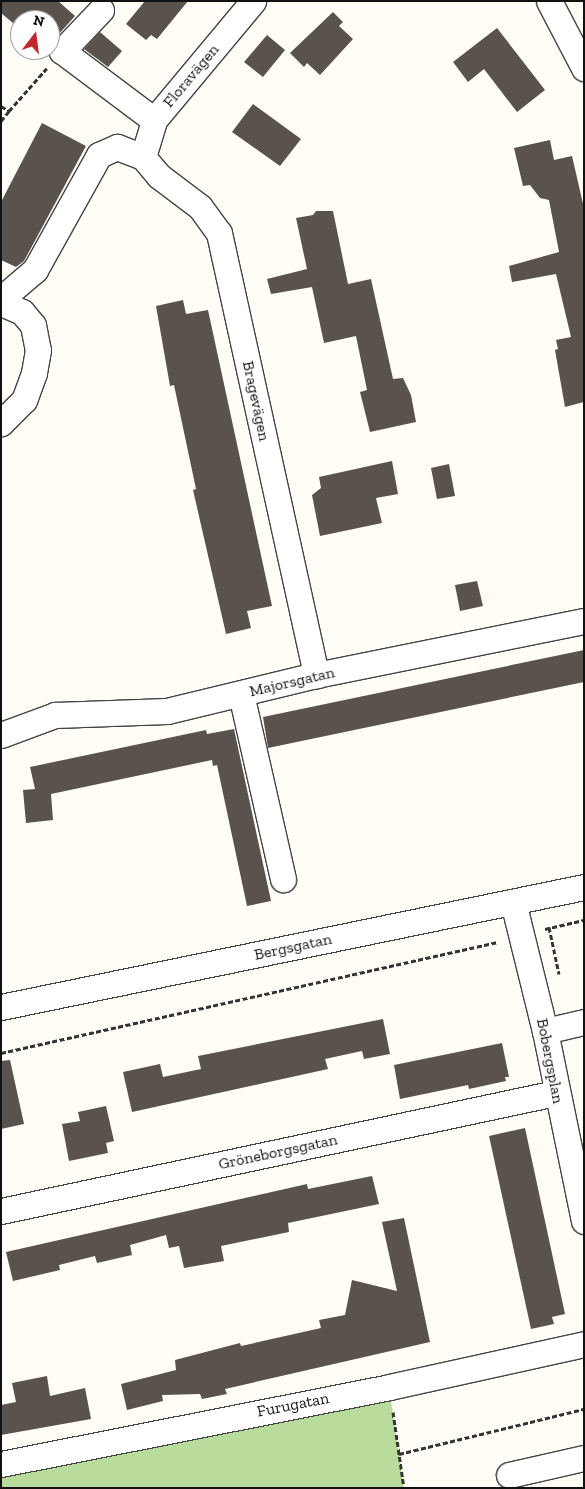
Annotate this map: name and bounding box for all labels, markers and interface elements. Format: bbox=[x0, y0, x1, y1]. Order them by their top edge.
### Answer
north arrow bbox=[10, 10, 60, 60]
text: N bbox=[31, 11, 46, 31]
street label: Floravägen bbox=[159, 40, 223, 112]
street label: Bragevägen bbox=[238, 359, 274, 443]
street label: Majorsgatan bbox=[247, 663, 337, 701]
street label: Bergsgatan bbox=[252, 929, 334, 965]
street label: Bobergsplan bbox=[532, 1017, 568, 1105]
street label: Gröneborgsgatan bbox=[217, 1130, 339, 1174]
street label: Furugatan bbox=[255, 1389, 331, 1421]

